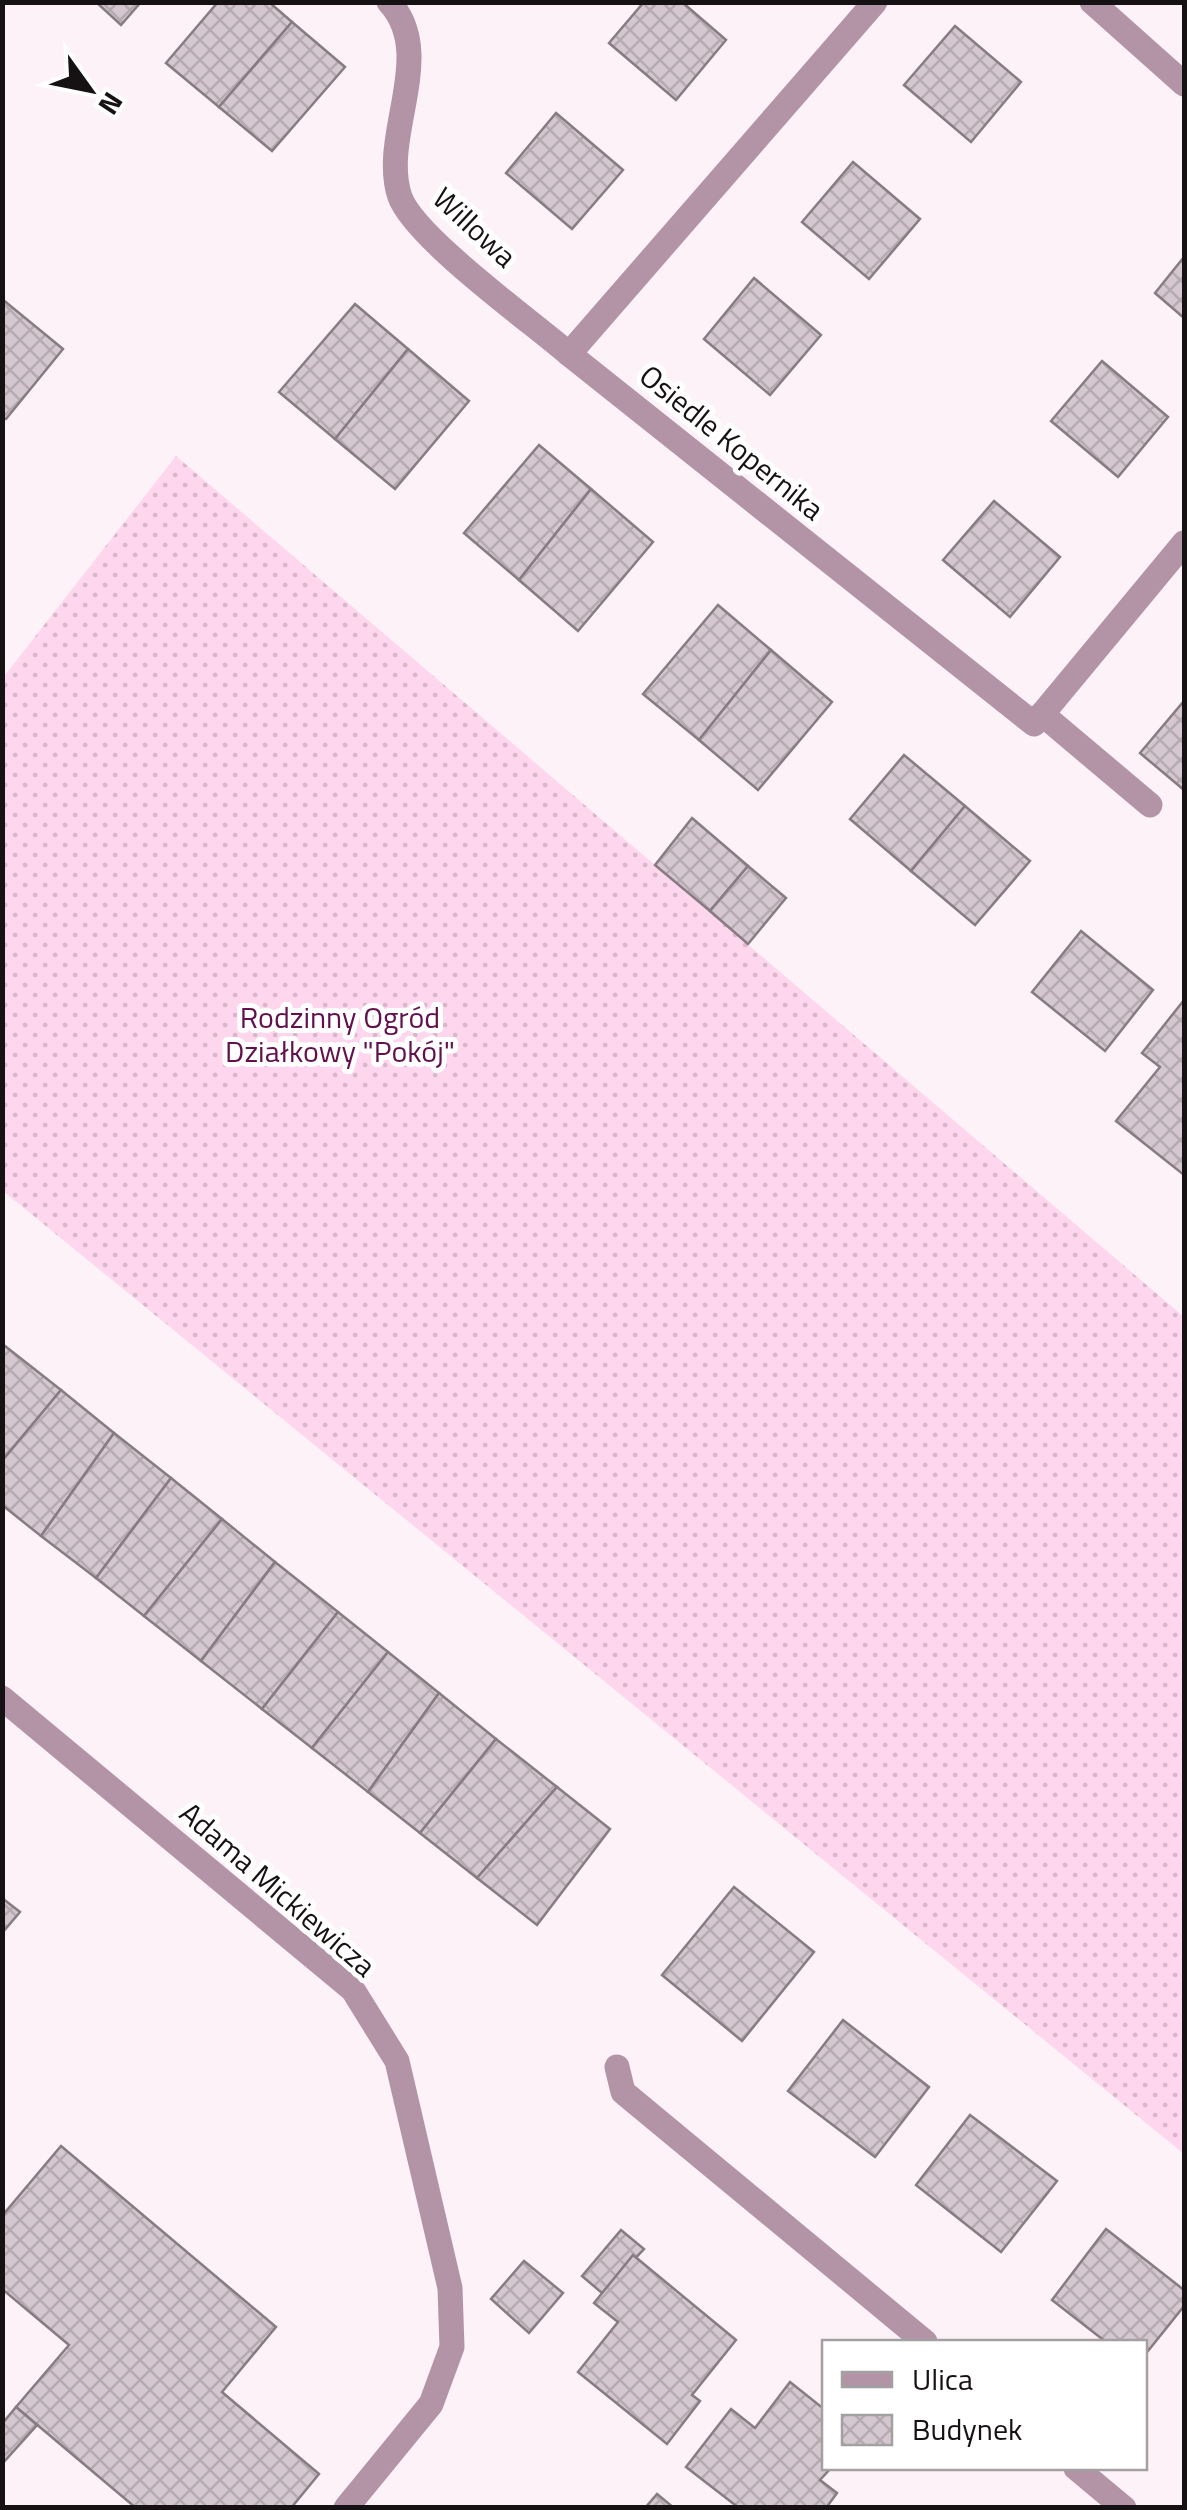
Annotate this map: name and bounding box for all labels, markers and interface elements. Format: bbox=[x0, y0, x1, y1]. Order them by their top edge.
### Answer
north arrow bbox=[40, 40, 140, 140]
text: N bbox=[88, 84, 135, 124]
street label: Willowa bbox=[423, 176, 527, 278]
street label: Osiedle Kopernika bbox=[630, 353, 834, 531]
park label: Rodzinny Ogród Działkowy "Pokój" bbox=[225, 994, 455, 1074]
street label: Adama Mickiewicza bbox=[170, 1791, 386, 1987]
legend bbox=[822, 2340, 1147, 2470]
text: Ulica bbox=[912, 2356, 973, 2402]
text: Budynek bbox=[912, 2406, 1022, 2452]

